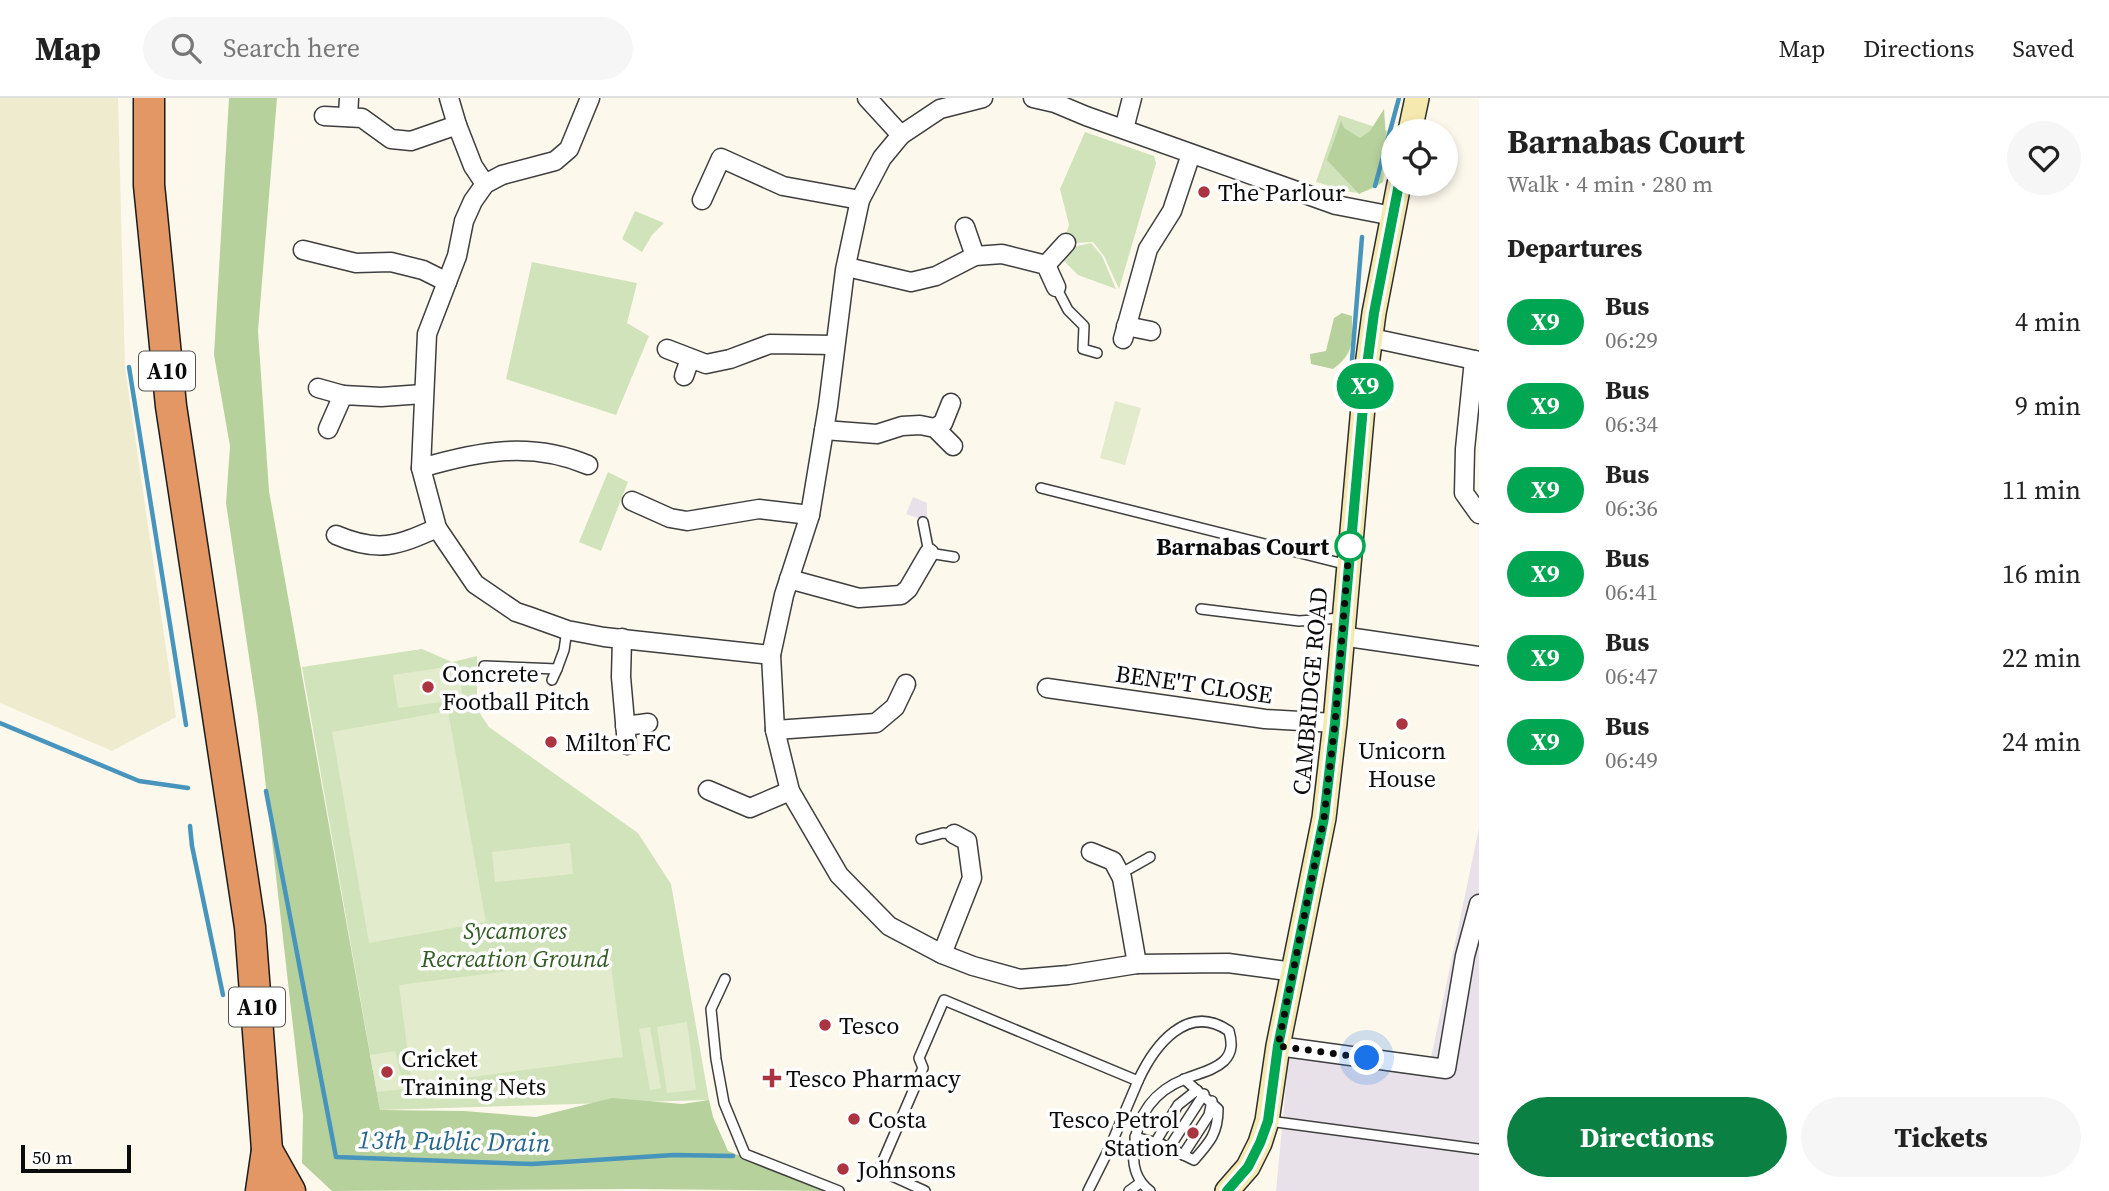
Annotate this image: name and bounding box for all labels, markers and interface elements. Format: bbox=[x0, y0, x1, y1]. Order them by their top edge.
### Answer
search box bbox=[143, 17, 633, 80]
text: Map bbox=[35, 26, 101, 71]
icon: search bbox=[167, 29, 205, 67]
text: Search here bbox=[223, 30, 360, 66]
text: Map bbox=[1778, 32, 1825, 65]
text: Directions bbox=[1863, 32, 1974, 65]
text: Saved bbox=[2012, 32, 2074, 65]
map controls bbox=[1381, 119, 1458, 196]
button: locate bbox=[1381, 119, 1458, 196]
text: Barnabas Court bbox=[1507, 119, 1745, 164]
button: heart bbox=[2007, 121, 2081, 195]
text: Walk · 4 min · 280 m bbox=[1507, 168, 1713, 200]
place label: The Parlour bbox=[1218, 176, 1345, 209]
marker: The Parlour bbox=[1196, 184, 1212, 200]
text: Departures bbox=[1507, 230, 1642, 266]
text: Bus bbox=[1605, 288, 1649, 324]
text: 4 min bbox=[2015, 304, 2081, 340]
text: X9 bbox=[1531, 305, 1560, 338]
text: 06:29 bbox=[1605, 324, 1658, 356]
road number: A10 bbox=[139, 352, 195, 390]
line badge: X9 bbox=[1334, 363, 1396, 409]
text: X9 bbox=[1351, 369, 1379, 402]
text: Bus bbox=[1605, 372, 1649, 408]
text: 9 min bbox=[2015, 388, 2081, 424]
text: X9 bbox=[1531, 389, 1560, 422]
text: 06:34 bbox=[1605, 408, 1658, 440]
text: Bus bbox=[1605, 456, 1649, 492]
text: 11 min bbox=[2002, 472, 2081, 508]
text: X9 bbox=[1531, 473, 1560, 506]
text: 06:36 bbox=[1605, 492, 1658, 524]
place label: Barnabas Court bbox=[1156, 530, 1329, 563]
marker: Barnabas Court bbox=[1335, 531, 1365, 561]
text: Bus bbox=[1605, 540, 1649, 576]
text: 16 min bbox=[2002, 556, 2081, 592]
text: X9 bbox=[1531, 557, 1560, 590]
text: 06:41 bbox=[1605, 576, 1658, 608]
street label: CAMBRIDGE ROAD bbox=[1284, 586, 1336, 796]
text: Bus bbox=[1605, 624, 1649, 660]
text: 22 min bbox=[2002, 640, 2081, 676]
text: X9 bbox=[1531, 641, 1560, 674]
place label: Concrete Football Pitch bbox=[442, 657, 590, 718]
street label: BENE'T CLOSE bbox=[1113, 657, 1275, 711]
text: 06:47 bbox=[1605, 660, 1658, 692]
marker: Concrete Football Pitch bbox=[420, 679, 436, 695]
text: Bus bbox=[1605, 708, 1649, 744]
marker: Unicorn House bbox=[1394, 716, 1410, 732]
text: 24 min bbox=[2002, 724, 2081, 760]
text: X9 bbox=[1531, 725, 1560, 758]
place label: Milton FC bbox=[565, 726, 671, 759]
marker: Milton FC bbox=[543, 734, 559, 750]
place label: Unicorn House bbox=[1358, 734, 1446, 795]
text: 06:49 bbox=[1605, 744, 1658, 776]
park label: Sycamores Recreation Ground bbox=[420, 914, 609, 975]
road number: A10 bbox=[229, 988, 285, 1026]
place label: Tesco bbox=[839, 1009, 899, 1042]
marker: Tesco bbox=[817, 1017, 833, 1033]
your location bbox=[1349, 1040, 1384, 1075]
place label: Cricket Training Nets bbox=[401, 1042, 546, 1103]
place label: Tesco Pharmacy bbox=[786, 1062, 961, 1095]
marker: Cricket Training Nets bbox=[379, 1064, 395, 1080]
marker: Tesco Pharmacy bbox=[764, 1070, 780, 1086]
button: Directions bbox=[1507, 1097, 1787, 1177]
button: Tickets bbox=[1801, 1097, 2081, 1177]
place label: Costa bbox=[868, 1103, 928, 1136]
place label: Tesco Petrol Station bbox=[1049, 1103, 1179, 1164]
marker: Costa bbox=[846, 1111, 862, 1127]
water label: 13th Public Drain bbox=[357, 1121, 551, 1161]
marker: Tesco Petrol Station bbox=[1185, 1125, 1201, 1141]
scale bar bbox=[21, 1142, 131, 1174]
text: 50 m bbox=[32, 1144, 73, 1170]
place label: Johnsons bbox=[856, 1153, 956, 1186]
marker: Johnsons bbox=[835, 1161, 851, 1177]

